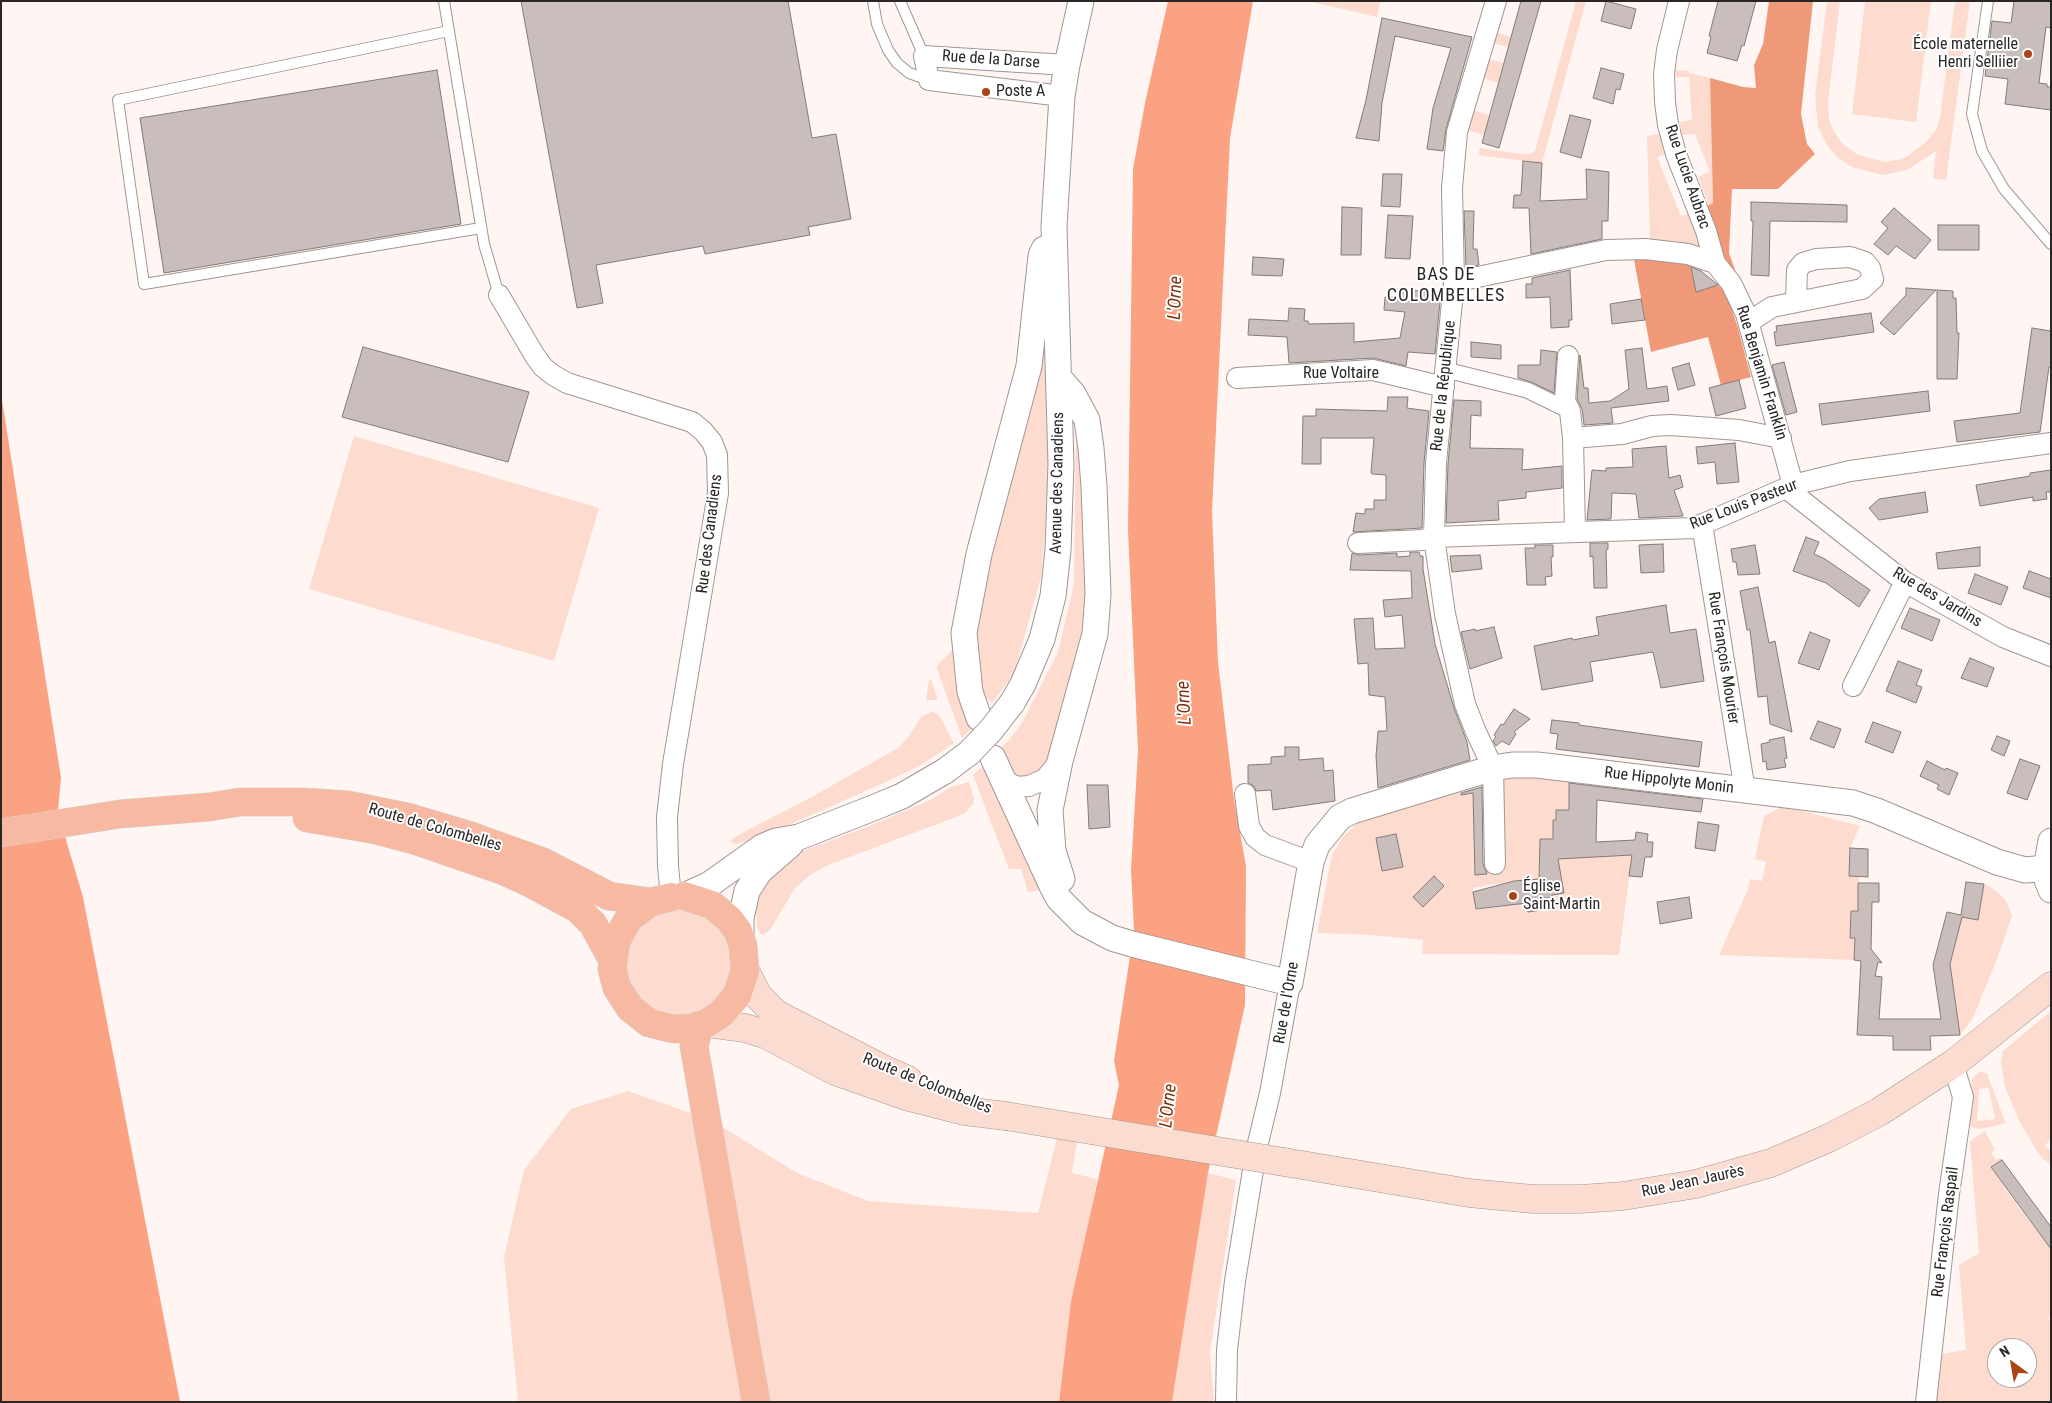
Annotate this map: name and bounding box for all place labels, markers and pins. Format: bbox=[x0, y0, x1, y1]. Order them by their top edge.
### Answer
place label: École maternelle Henri Selliier bbox=[1913, 35, 2018, 73]
marker: École maternelle Henri Selliier bbox=[2022, 48, 2034, 60]
place label: Poste A bbox=[996, 82, 1045, 102]
marker: Poste A bbox=[980, 86, 992, 98]
place label: Église Saint-Martin bbox=[1523, 877, 1600, 915]
marker: Église Saint-Martin bbox=[1507, 890, 1519, 902]

